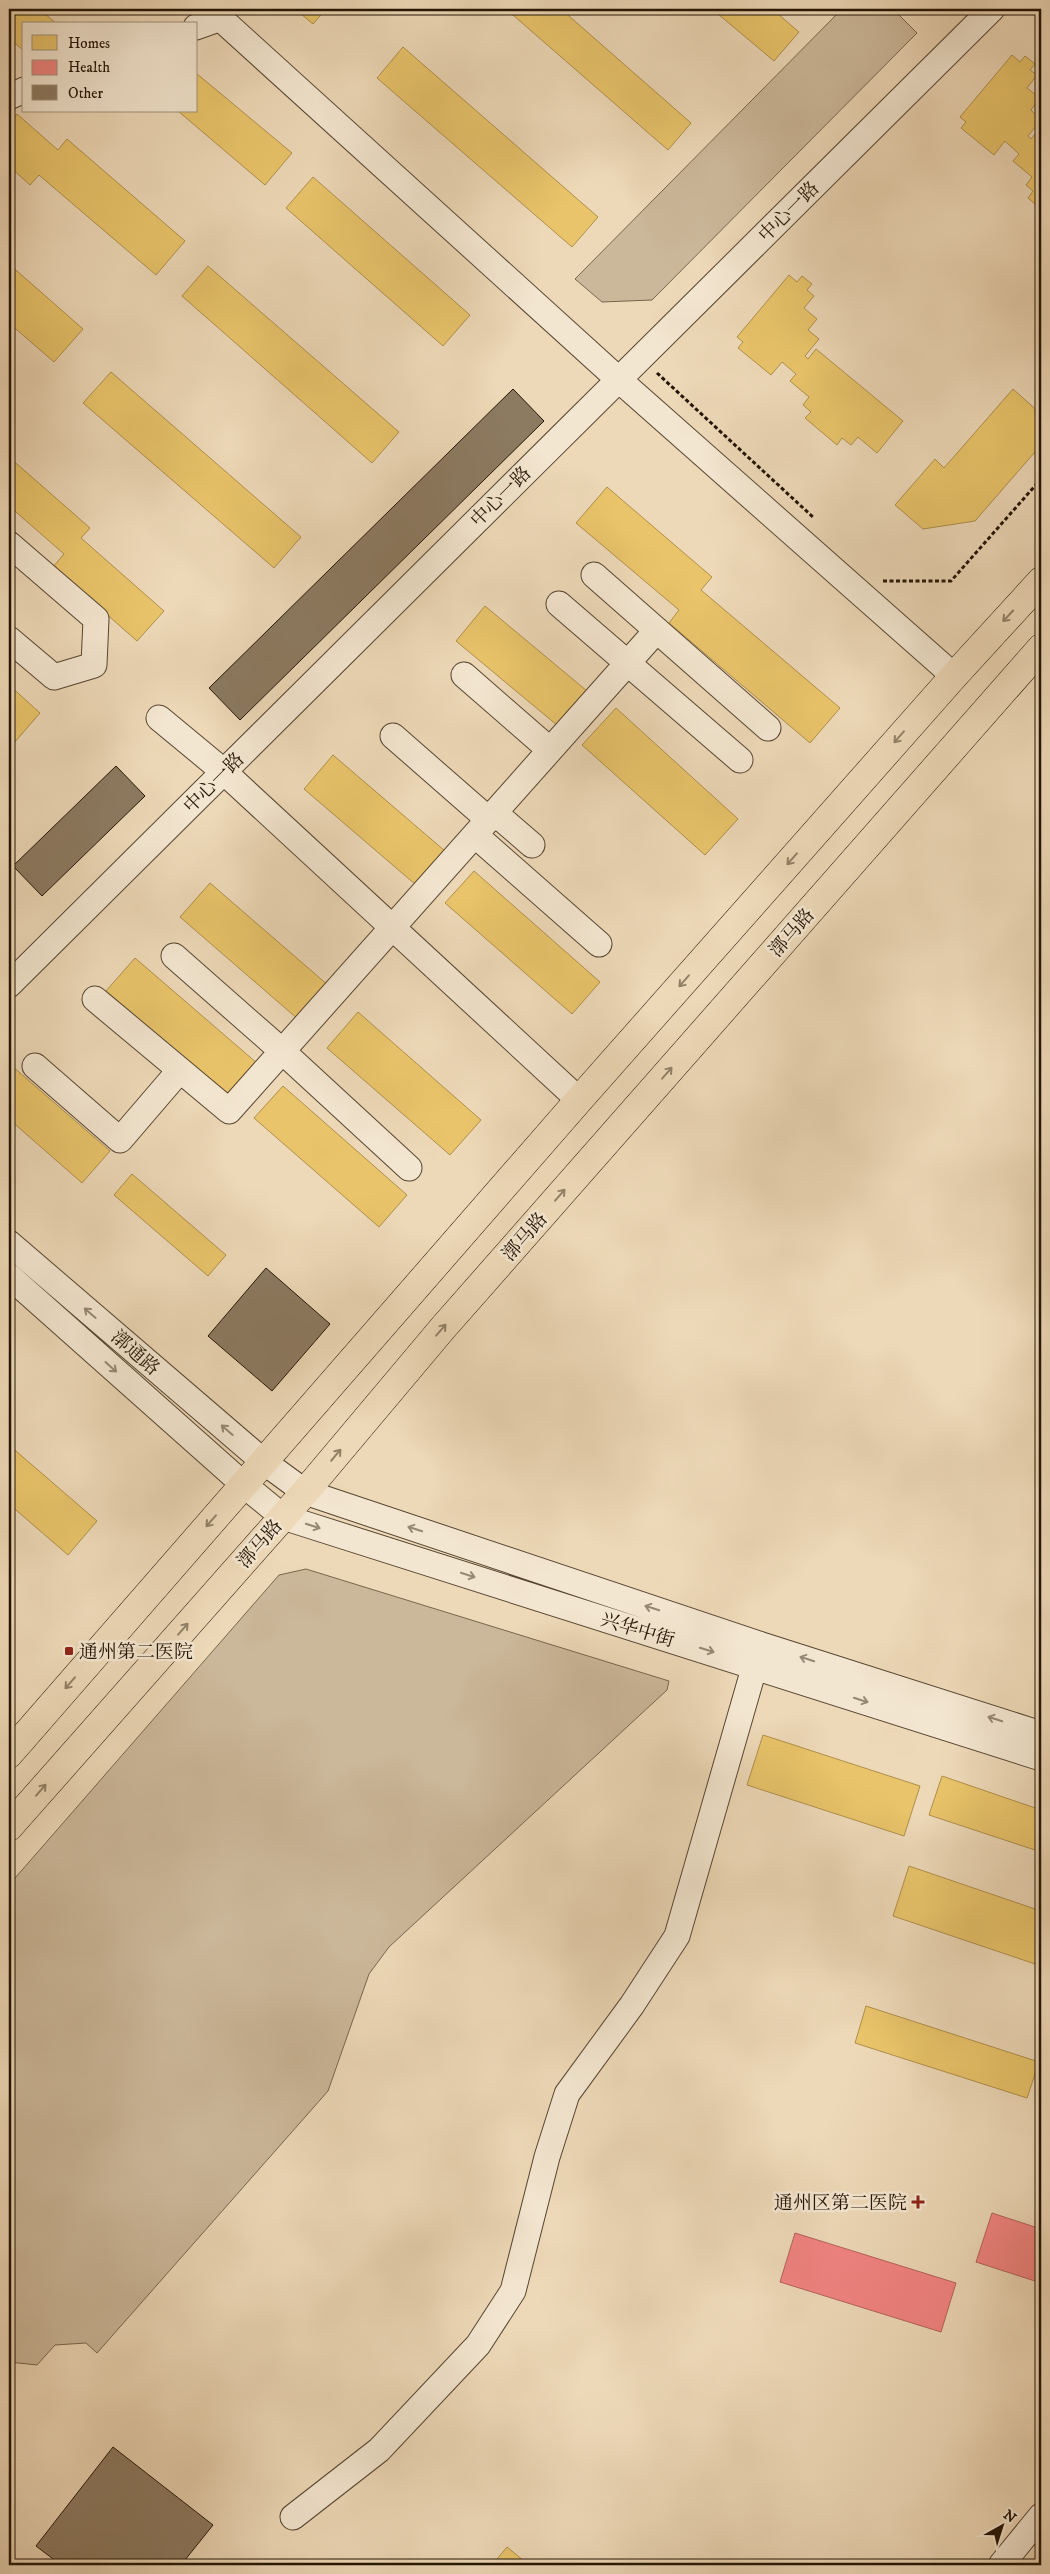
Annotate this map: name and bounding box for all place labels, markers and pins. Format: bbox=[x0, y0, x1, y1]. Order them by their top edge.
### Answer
place label: 通州第二医院 bbox=[79, 1641, 193, 1664]
marker: 通州第二医院 bbox=[63, 1645, 75, 1657]
place label: 通州区第二医院 bbox=[774, 2192, 907, 2215]
marker: 通州区第二医院 bbox=[911, 2195, 925, 2209]

